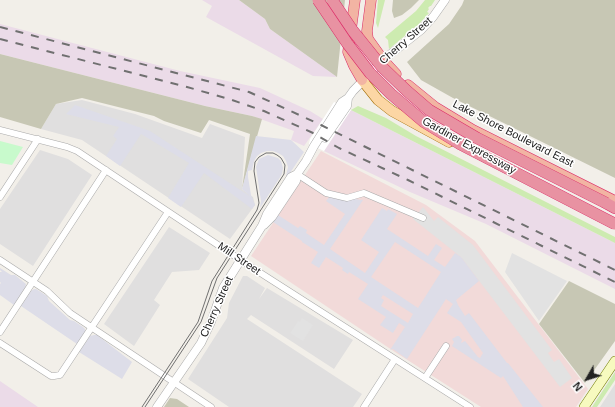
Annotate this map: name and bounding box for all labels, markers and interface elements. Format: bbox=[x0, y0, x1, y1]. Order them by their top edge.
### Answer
street label: Cherry Street bbox=[377, 15, 435, 67]
street label: Lake Shore Boulevard East bbox=[450, 98, 576, 170]
street label: Gardiner Expressway bbox=[420, 115, 518, 177]
street label: Mill Street bbox=[215, 240, 263, 278]
street label: Cherry Street bbox=[198, 274, 236, 340]
north arrow bbox=[567, 359, 607, 399]
text: N bbox=[571, 380, 585, 393]

